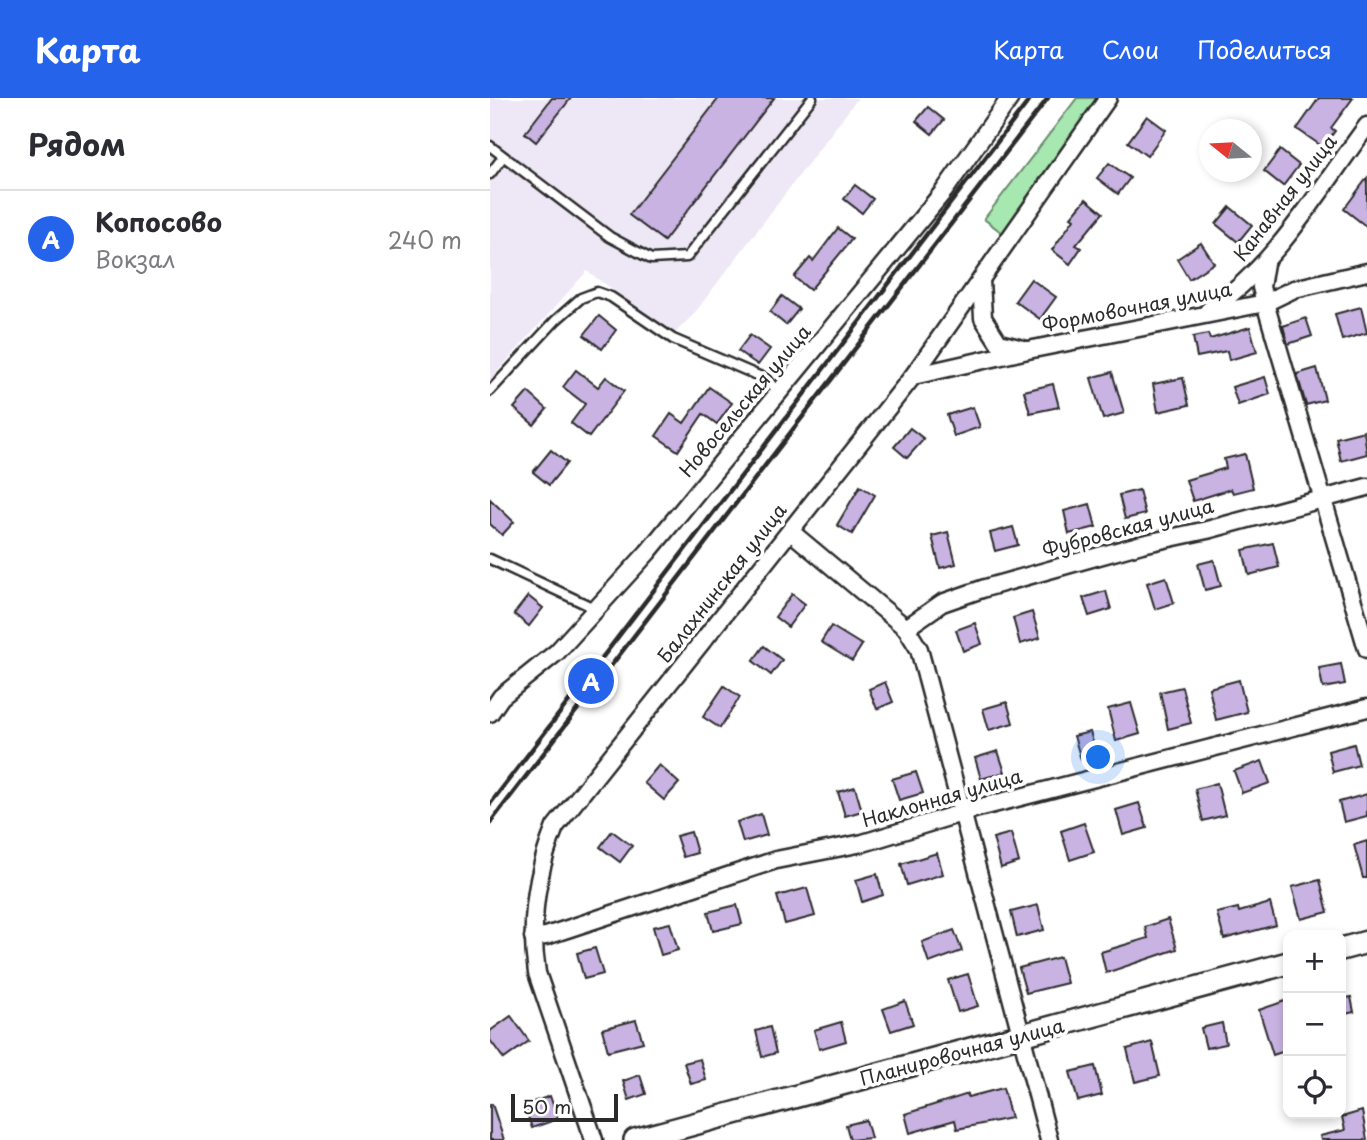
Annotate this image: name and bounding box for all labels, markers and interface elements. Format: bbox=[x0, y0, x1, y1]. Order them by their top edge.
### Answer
text: Карта bbox=[35, 24, 141, 74]
text: Карта bbox=[993, 31, 1064, 67]
text: Слои bbox=[1102, 31, 1159, 67]
text: Поделиться bbox=[1197, 31, 1332, 67]
north arrow bbox=[1199, 119, 1262, 182]
text: Рядом bbox=[28, 121, 126, 166]
street label: Канавная улица bbox=[1226, 128, 1343, 267]
text: Копосово bbox=[95, 202, 222, 241]
text: A bbox=[42, 222, 60, 257]
text: 240 m bbox=[388, 222, 462, 257]
text: Вокзал bbox=[95, 241, 175, 276]
street label: Формовочная улица bbox=[1040, 274, 1234, 338]
street label: Новосельская улица bbox=[672, 318, 817, 483]
street label: Фубровская улица bbox=[1039, 491, 1216, 563]
street label: Балахнинская улица bbox=[650, 497, 792, 668]
pin: A bbox=[568, 655, 614, 707]
your location bbox=[1081, 740, 1115, 774]
street label: Наклонная улица bbox=[859, 761, 1025, 833]
map controls bbox=[1283, 930, 1346, 1119]
button: + bbox=[1283, 930, 1346, 993]
button: − bbox=[1283, 993, 1346, 1056]
street label: Планировочная улица bbox=[857, 1010, 1067, 1092]
button: locate bbox=[1283, 1056, 1346, 1119]
scale bar bbox=[511, 1091, 618, 1123]
text: 50 m bbox=[522, 1092, 571, 1120]

